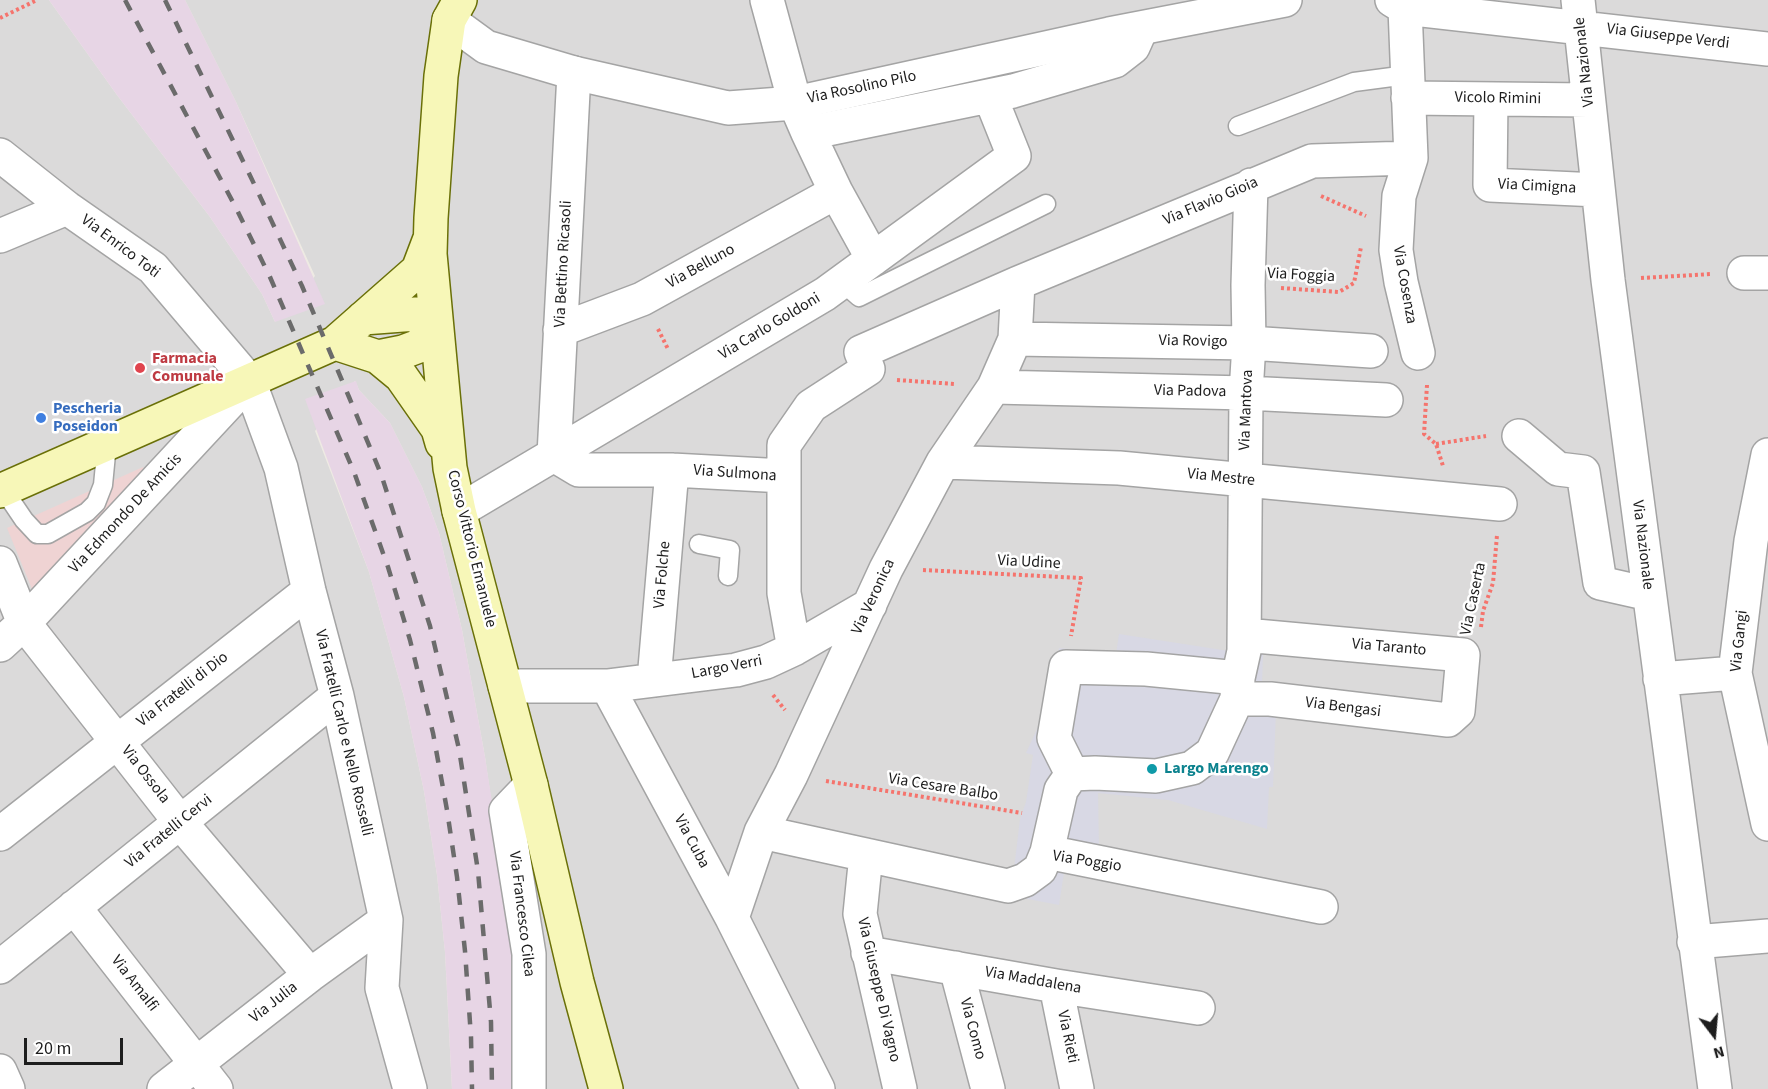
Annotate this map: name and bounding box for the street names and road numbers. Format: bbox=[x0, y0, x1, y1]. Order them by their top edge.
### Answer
street label: Via Nazionale bbox=[1571, 16, 1599, 108]
street label: Via Giuseppe Verdi bbox=[1605, 20, 1731, 54]
street label: Via Rosolino Pilo bbox=[806, 67, 918, 109]
street label: Vicolo Rimini bbox=[1454, 89, 1542, 109]
street label: Via Flavio Gioia bbox=[1161, 173, 1261, 231]
street label: Via Cimigna bbox=[1497, 175, 1577, 199]
street label: Via Bettino Ricasoli bbox=[551, 200, 577, 328]
street label: Via Enrico Toti bbox=[77, 211, 163, 283]
street label: Via Belluno bbox=[664, 240, 738, 294]
street label: Via Cosenza bbox=[1388, 244, 1420, 326]
street label: Via Foggia bbox=[1267, 265, 1335, 287]
street label: Via Carlo Goldoni bbox=[716, 289, 824, 365]
street label: Via Rovigo bbox=[1158, 332, 1228, 352]
street label: Via Mantova bbox=[1236, 369, 1258, 451]
street label: Via Padova bbox=[1154, 382, 1226, 402]
street label: Via Edmondo De Amicis bbox=[65, 450, 187, 578]
street label: Via Sulmona bbox=[693, 462, 777, 486]
street label: Via Mestre bbox=[1186, 465, 1256, 491]
street label: Corso Vittorio Emanuele bbox=[442, 468, 500, 630]
street label: Via Nazionale bbox=[1627, 499, 1657, 591]
street label: Via Folche bbox=[650, 540, 676, 610]
street label: Via Udine bbox=[997, 552, 1061, 574]
street label: Via Veronica bbox=[848, 556, 900, 638]
street label: Via Caserta bbox=[1457, 561, 1491, 637]
street label: Via Gangi bbox=[1727, 609, 1753, 673]
street label: Via Fratelli Carlo e Nello Rosselli bbox=[310, 628, 376, 838]
street label: Via Taranto bbox=[1351, 635, 1427, 661]
street label: Via Fratelli di Dio bbox=[133, 648, 233, 732]
street label: Largo Verri bbox=[690, 652, 764, 684]
street label: Via Bengasi bbox=[1304, 694, 1382, 722]
street label: Via Ossola bbox=[116, 742, 174, 808]
street label: Via Cesare Balbo bbox=[887, 770, 999, 806]
street label: Via Fratelli Cervi bbox=[121, 791, 217, 873]
street label: Via Cuba bbox=[669, 812, 713, 872]
street label: Via Poggio bbox=[1051, 847, 1123, 877]
street label: Via Francesco Cilea bbox=[504, 850, 538, 978]
street label: Via Giuseppe Di Vagno bbox=[852, 916, 904, 1064]
street label: Via Amalfi bbox=[106, 952, 162, 1016]
street label: Via Maddalena bbox=[983, 963, 1083, 999]
street label: Via Julia bbox=[246, 978, 302, 1028]
street label: Via Como bbox=[955, 996, 989, 1062]
street label: Via Rieti bbox=[1052, 1009, 1082, 1065]

